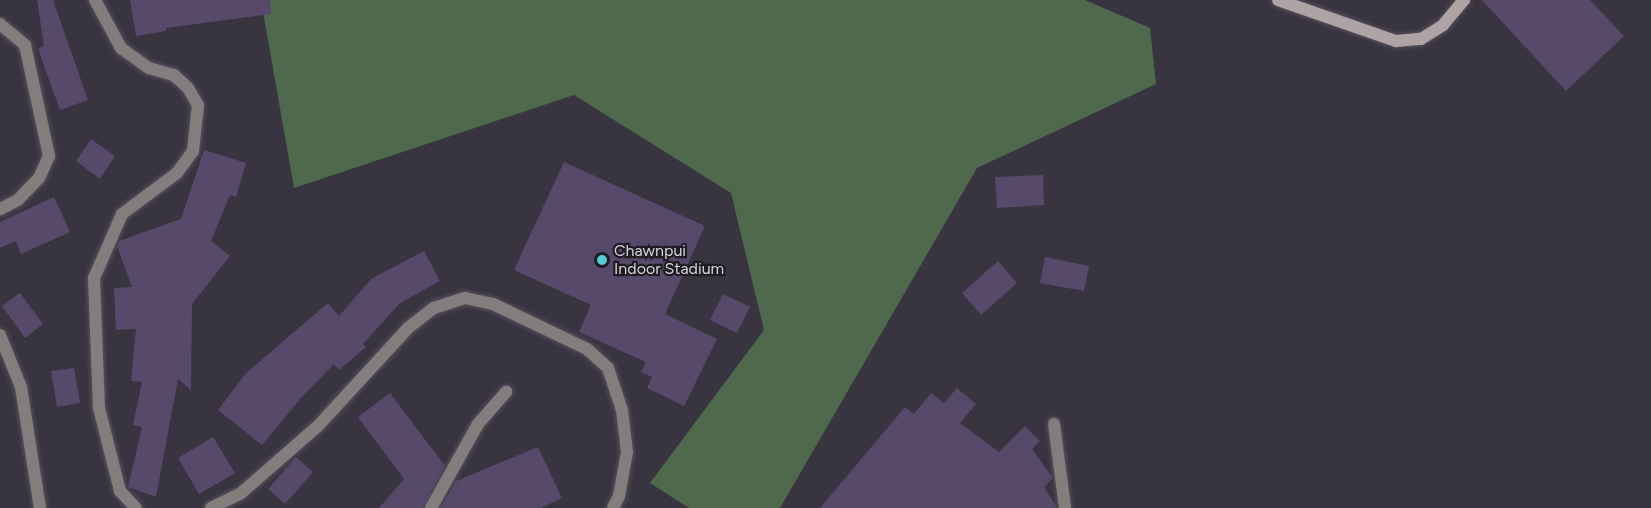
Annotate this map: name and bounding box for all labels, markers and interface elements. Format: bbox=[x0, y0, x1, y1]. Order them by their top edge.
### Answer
place label: Chawnpui Indoor Stadium bbox=[614, 241, 724, 279]
marker: Chawnpui Indoor Stadium bbox=[595, 253, 609, 267]

